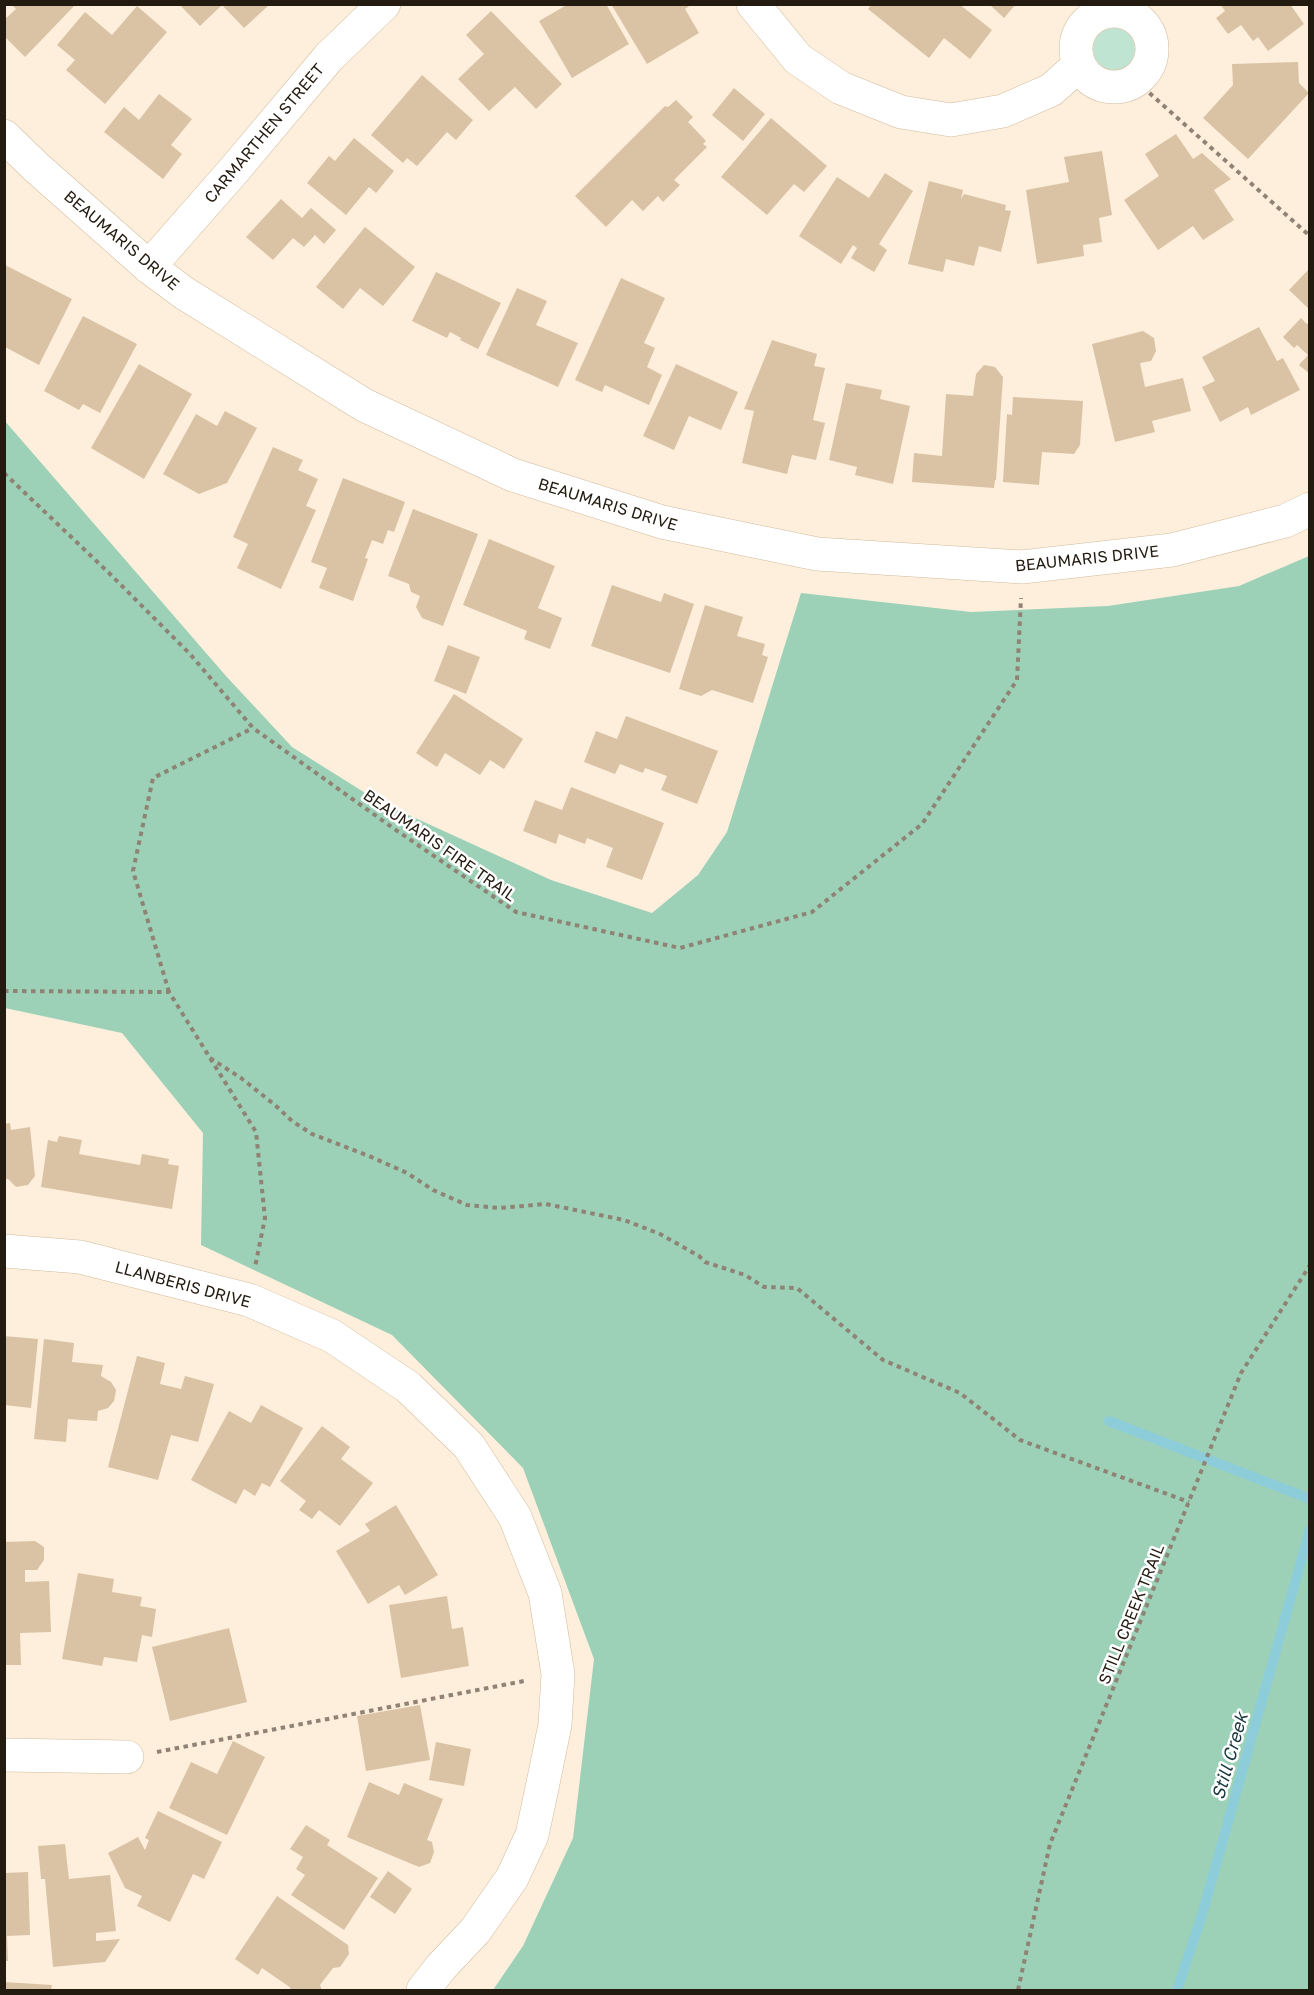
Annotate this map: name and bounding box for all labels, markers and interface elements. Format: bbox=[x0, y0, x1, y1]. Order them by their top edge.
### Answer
street label: CARMARTHEN STREET bbox=[200, 59, 328, 207]
street label: BEAUMARIS DRIVE bbox=[60, 186, 184, 294]
street label: BEAUMARIS DRIVE bbox=[536, 473, 680, 535]
street label: BEAUMARIS DRIVE bbox=[1014, 540, 1160, 576]
street label: BEAUMARIS FIRE TRAIL bbox=[360, 785, 520, 905]
street label: LLANBERIS DRIVE bbox=[113, 1256, 253, 1312]
street label: STILL CREEK TRAIL bbox=[1094, 1541, 1168, 1687]
water label: Still Creek bbox=[1206, 1708, 1252, 1802]

